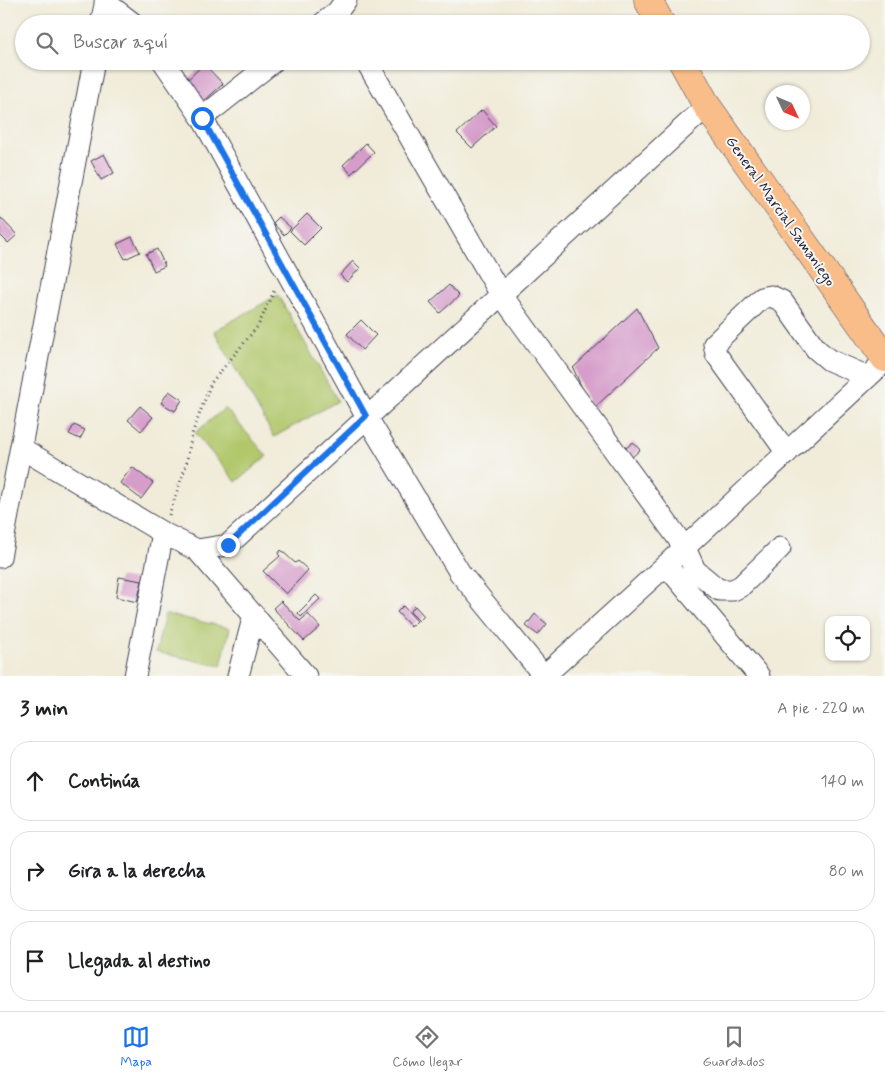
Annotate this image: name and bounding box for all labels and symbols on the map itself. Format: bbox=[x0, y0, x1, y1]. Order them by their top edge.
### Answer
north arrow bbox=[765, 85, 810, 130]
route start bbox=[191, 107, 214, 130]
street label: General Marcial Samaniego bbox=[720, 133, 840, 291]
route end bbox=[217, 534, 240, 557]

